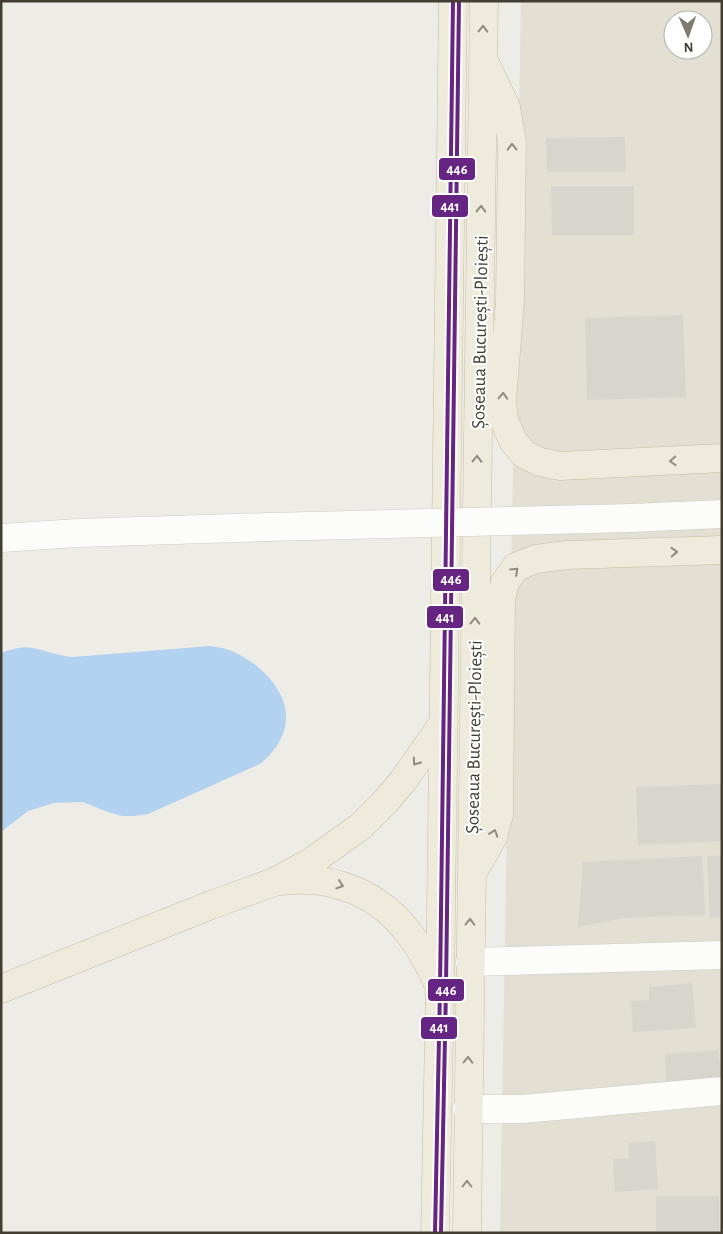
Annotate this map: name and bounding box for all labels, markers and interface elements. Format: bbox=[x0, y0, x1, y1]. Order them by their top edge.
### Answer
north arrow bbox=[663, 10, 713, 60]
one-way arrow bbox=[478, 24, 488, 32]
text: N bbox=[683, 40, 694, 54]
one-way arrow bbox=[506, 142, 517, 150]
line badge: 446 bbox=[438, 157, 476, 181]
text: 446 bbox=[447, 163, 468, 177]
line badge: 441 bbox=[431, 194, 469, 218]
text: 441 bbox=[440, 200, 460, 214]
one-way arrow bbox=[476, 204, 486, 212]
street label: Șoseaua București-Ploiești bbox=[469, 235, 493, 429]
one-way arrow bbox=[498, 392, 508, 400]
one-way arrow bbox=[472, 454, 482, 462]
one-way arrow bbox=[669, 455, 677, 466]
one-way arrow bbox=[670, 546, 678, 557]
one-way arrow bbox=[510, 567, 519, 576]
line badge: 446 bbox=[432, 568, 470, 592]
text: 446 bbox=[441, 573, 462, 587]
line badge: 441 bbox=[426, 605, 464, 629]
text: 441 bbox=[435, 611, 455, 625]
one-way arrow bbox=[470, 617, 480, 624]
street label: Șoseaua București-Ploiești bbox=[463, 640, 487, 834]
one-way arrow bbox=[413, 756, 422, 766]
one-way arrow bbox=[488, 829, 498, 837]
one-way arrow bbox=[335, 879, 343, 889]
one-way arrow bbox=[465, 918, 476, 926]
line badge: 446 bbox=[427, 978, 465, 1002]
text: 446 bbox=[436, 984, 457, 998]
line badge: 441 bbox=[420, 1016, 458, 1040]
text: 441 bbox=[429, 1021, 449, 1035]
one-way arrow bbox=[463, 1056, 473, 1064]
one-way arrow bbox=[462, 1180, 472, 1188]

